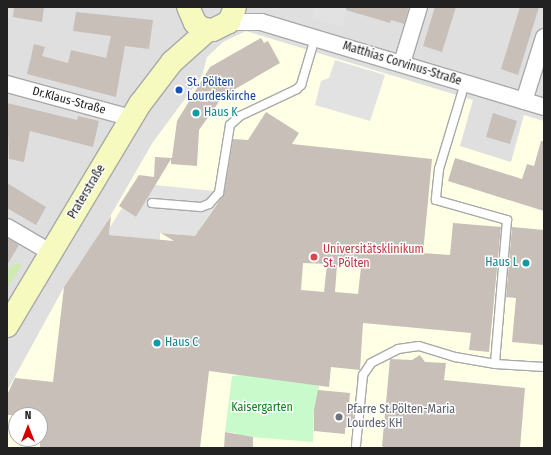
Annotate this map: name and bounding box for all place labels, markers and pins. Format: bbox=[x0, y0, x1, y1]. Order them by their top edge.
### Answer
place label: St. Pölten Lourdeskirche bbox=[187, 76, 256, 104]
marker: St. Pölten Lourdeskirche bbox=[174, 85, 184, 95]
place label: Haus K bbox=[204, 106, 238, 120]
marker: Haus K bbox=[191, 108, 201, 118]
place label: Universitätsklinikum St. Pölten bbox=[323, 243, 424, 271]
marker: Universitätsklinikum St. Pölten bbox=[308, 251, 320, 263]
place label: Haus L bbox=[485, 256, 518, 270]
marker: Haus L bbox=[521, 258, 531, 268]
place label: Haus C bbox=[165, 336, 198, 350]
marker: Haus C bbox=[152, 338, 162, 348]
place label: Pfarre St.Pölten-Maria Lourdes KH bbox=[347, 403, 455, 431]
marker: Pfarre St.Pölten-Maria Lourdes KH bbox=[334, 412, 344, 422]

